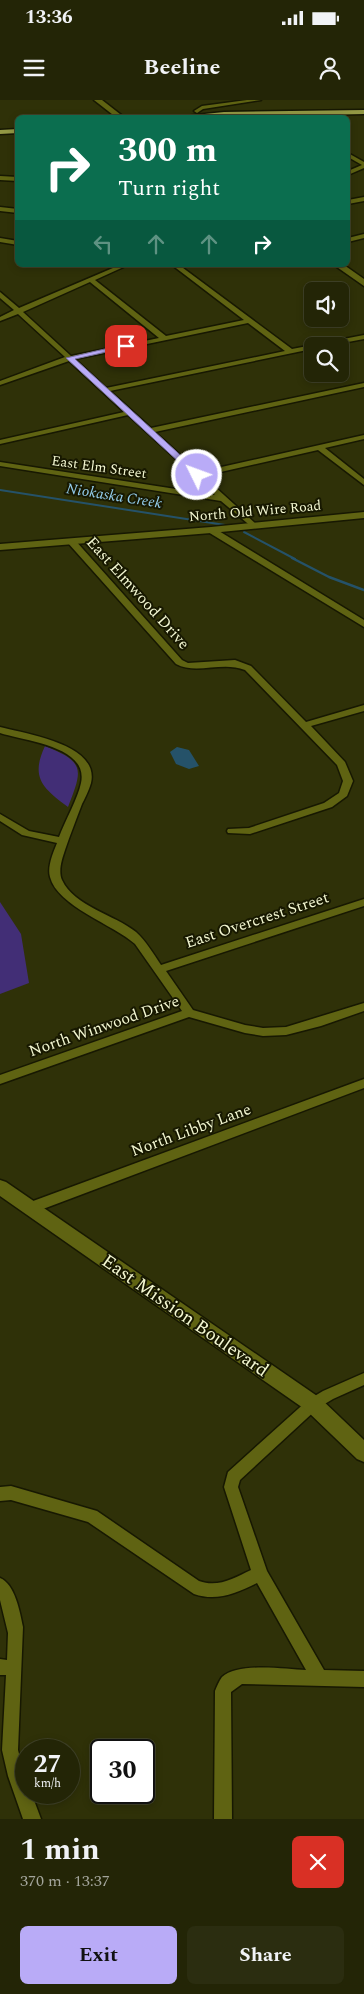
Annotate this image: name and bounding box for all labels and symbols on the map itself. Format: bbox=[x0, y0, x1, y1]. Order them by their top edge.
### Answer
pin bbox=[105, 325, 147, 367]
position arrow bbox=[170, 448, 222, 500]
street label: East Elm Street bbox=[50, 450, 148, 484]
water label: Niokaska Creek bbox=[64, 477, 164, 515]
street label: North Old Wire Road bbox=[188, 495, 322, 527]
street label: East Elmwood Drive bbox=[81, 531, 195, 655]
street label: East Overcrest Street bbox=[182, 885, 332, 955]
street label: North Winwood Drive bbox=[25, 989, 183, 1063]
street label: North Libby Lane bbox=[128, 1097, 254, 1163]
street label: East Mission Boulevard bbox=[95, 1247, 275, 1385]
speed limit sign: 30 bbox=[90, 1739, 155, 1804]

